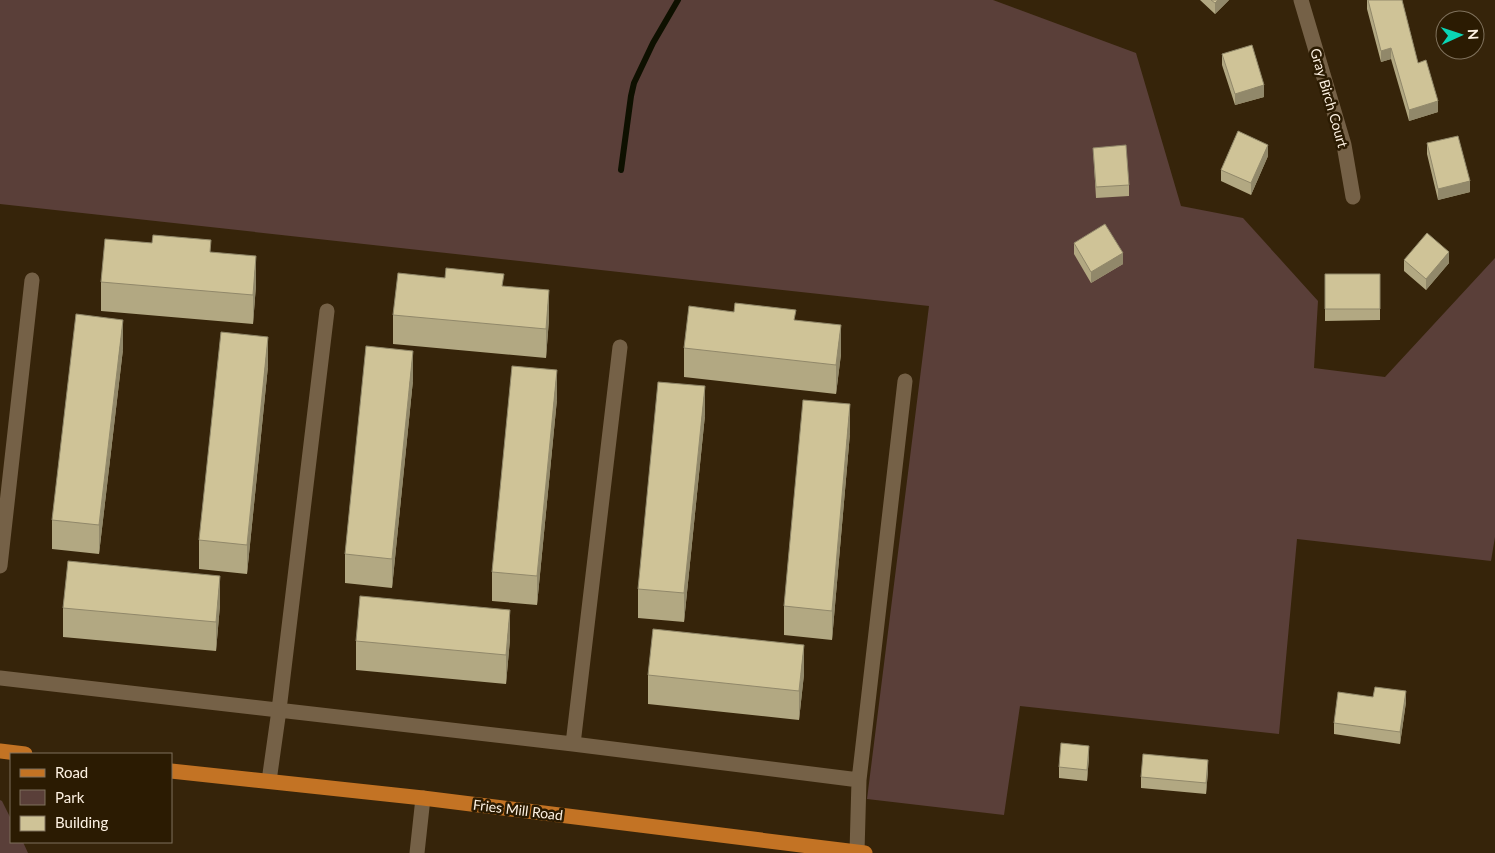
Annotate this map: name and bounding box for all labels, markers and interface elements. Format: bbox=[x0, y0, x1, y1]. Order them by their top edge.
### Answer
north arrow bbox=[1435, 10, 1485, 60]
text: N bbox=[1465, 28, 1482, 40]
street label: Gray Birch Court bbox=[1307, 46, 1352, 150]
legend bbox=[10, 753, 172, 843]
text: Road bbox=[55, 763, 88, 781]
text: Park bbox=[55, 788, 85, 806]
street label: Fries Mill Road bbox=[472, 796, 564, 823]
text: Building bbox=[55, 813, 108, 831]

